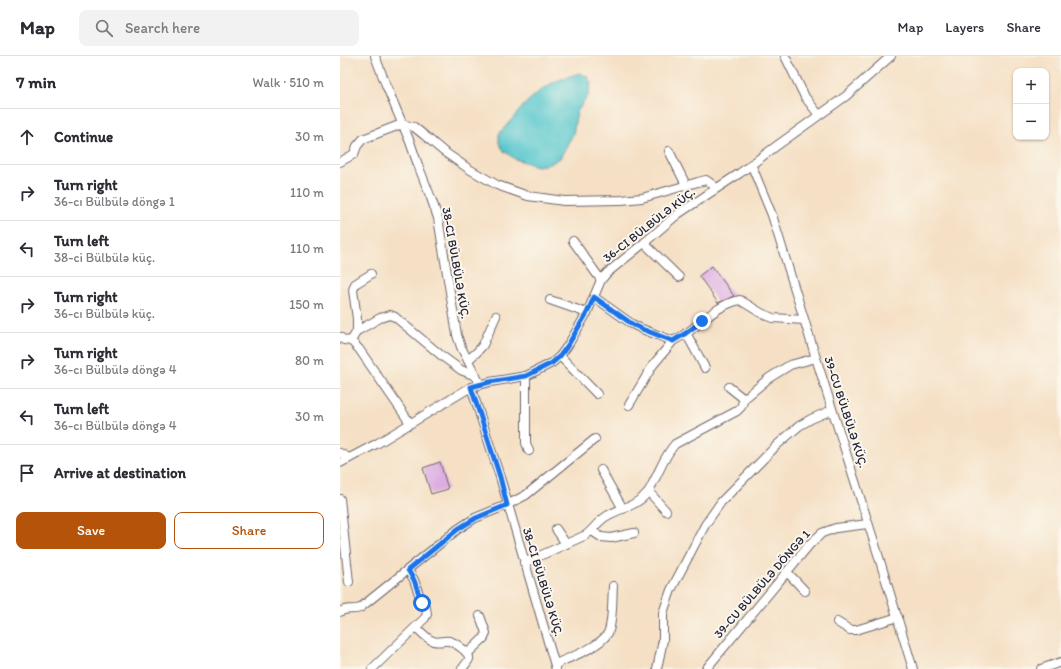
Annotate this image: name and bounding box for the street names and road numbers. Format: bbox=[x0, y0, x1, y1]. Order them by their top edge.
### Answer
street label: 36-CI BÜLBÜLƏ KÜÇ. bbox=[600, 185, 698, 265]
street label: 38-CI BÜLBÜLƏ KÜÇ. bbox=[439, 206, 473, 320]
street label: 39-CU BÜLBÜLƏ KÜÇ. bbox=[821, 355, 871, 469]
street label: 38-CI BÜLBÜLƏ KÜÇ. bbox=[520, 526, 566, 638]
street label: 39-CU BÜLBÜLƏ DÖNGƏ 1 bbox=[711, 527, 813, 641]

